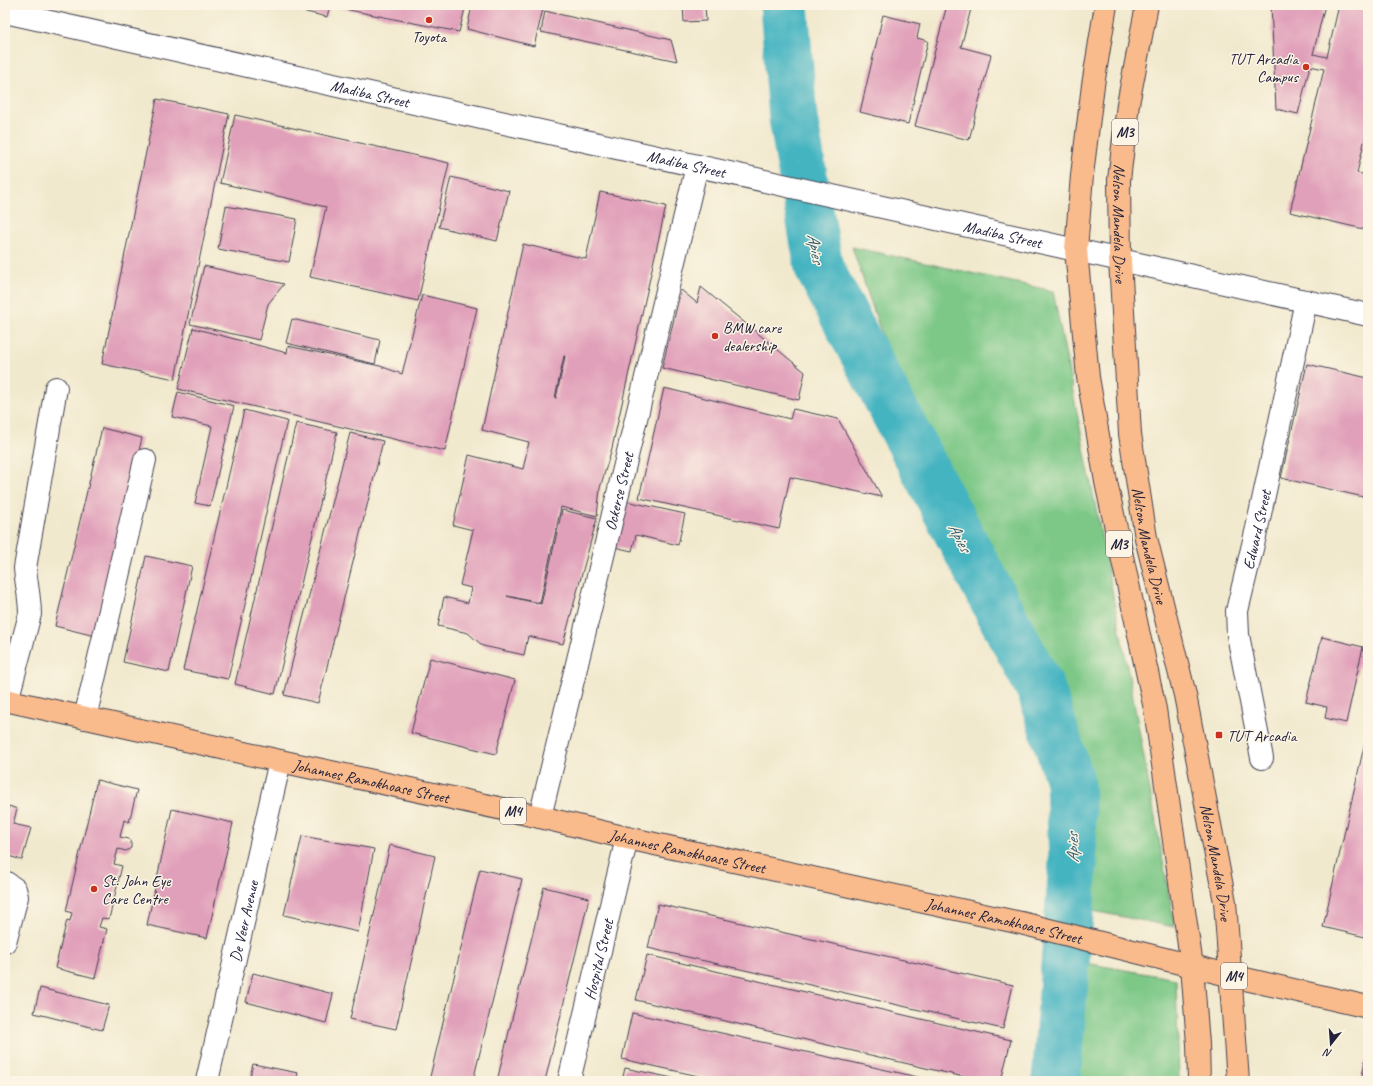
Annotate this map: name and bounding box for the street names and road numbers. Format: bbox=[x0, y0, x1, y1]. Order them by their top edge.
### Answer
street label: Madiba Street bbox=[329, 76, 413, 113]
road number: M3 bbox=[1112, 119, 1138, 145]
street label: Madiba Street bbox=[645, 146, 729, 183]
street label: Nelson Mandela Drive bbox=[1108, 163, 1130, 285]
street label: Madiba Street bbox=[961, 216, 1045, 254]
street label: Ockerse Street bbox=[600, 449, 639, 533]
street label: Nelson Mandela Drive bbox=[1127, 486, 1171, 608]
street label: Edward Street bbox=[1238, 487, 1276, 571]
road number: M3 bbox=[1106, 531, 1132, 557]
street label: Johannes Ramokhoase Street bbox=[290, 755, 453, 809]
road number: M4 bbox=[500, 798, 526, 824]
street label: Nelson Mandela Drive bbox=[1195, 802, 1235, 923]
street label: Johannes Ramokhoase Street bbox=[606, 825, 769, 879]
street label: De Veer Avenue bbox=[225, 877, 264, 964]
street label: Johannes Ramokhoase Street bbox=[923, 894, 1085, 949]
street label: Hospital Street bbox=[580, 916, 619, 1002]
road number: M4 bbox=[1221, 963, 1247, 989]

